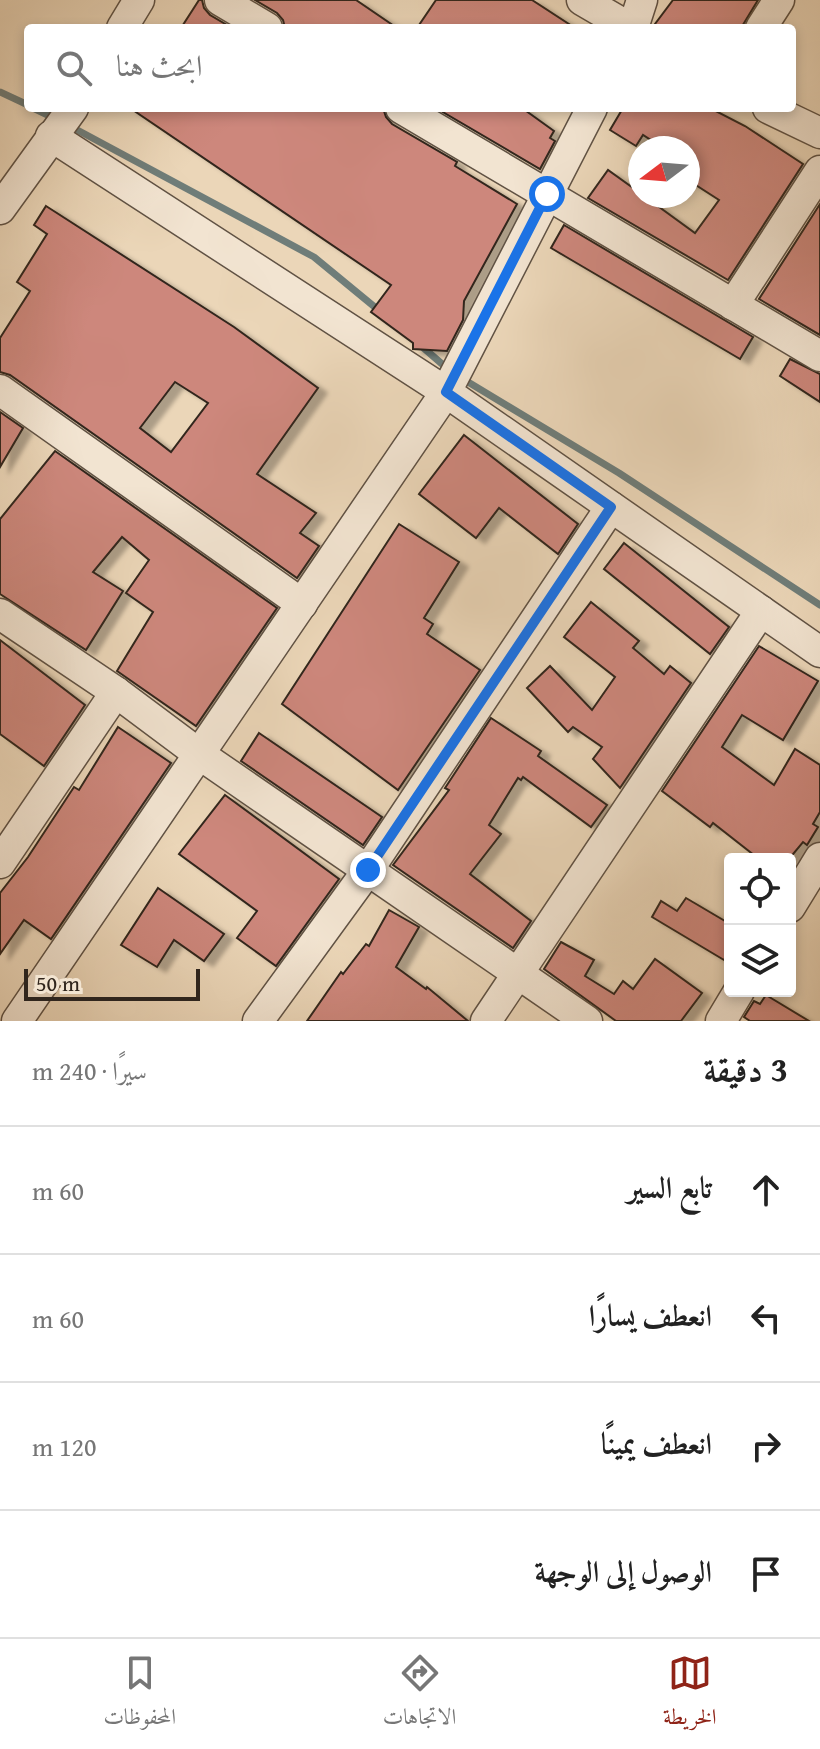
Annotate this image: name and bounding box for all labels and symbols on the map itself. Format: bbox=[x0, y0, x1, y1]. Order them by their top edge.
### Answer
north arrow bbox=[628, 136, 700, 208]
route start bbox=[529, 176, 565, 212]
route end bbox=[350, 852, 386, 888]
scale bar bbox=[24, 965, 200, 1001]

